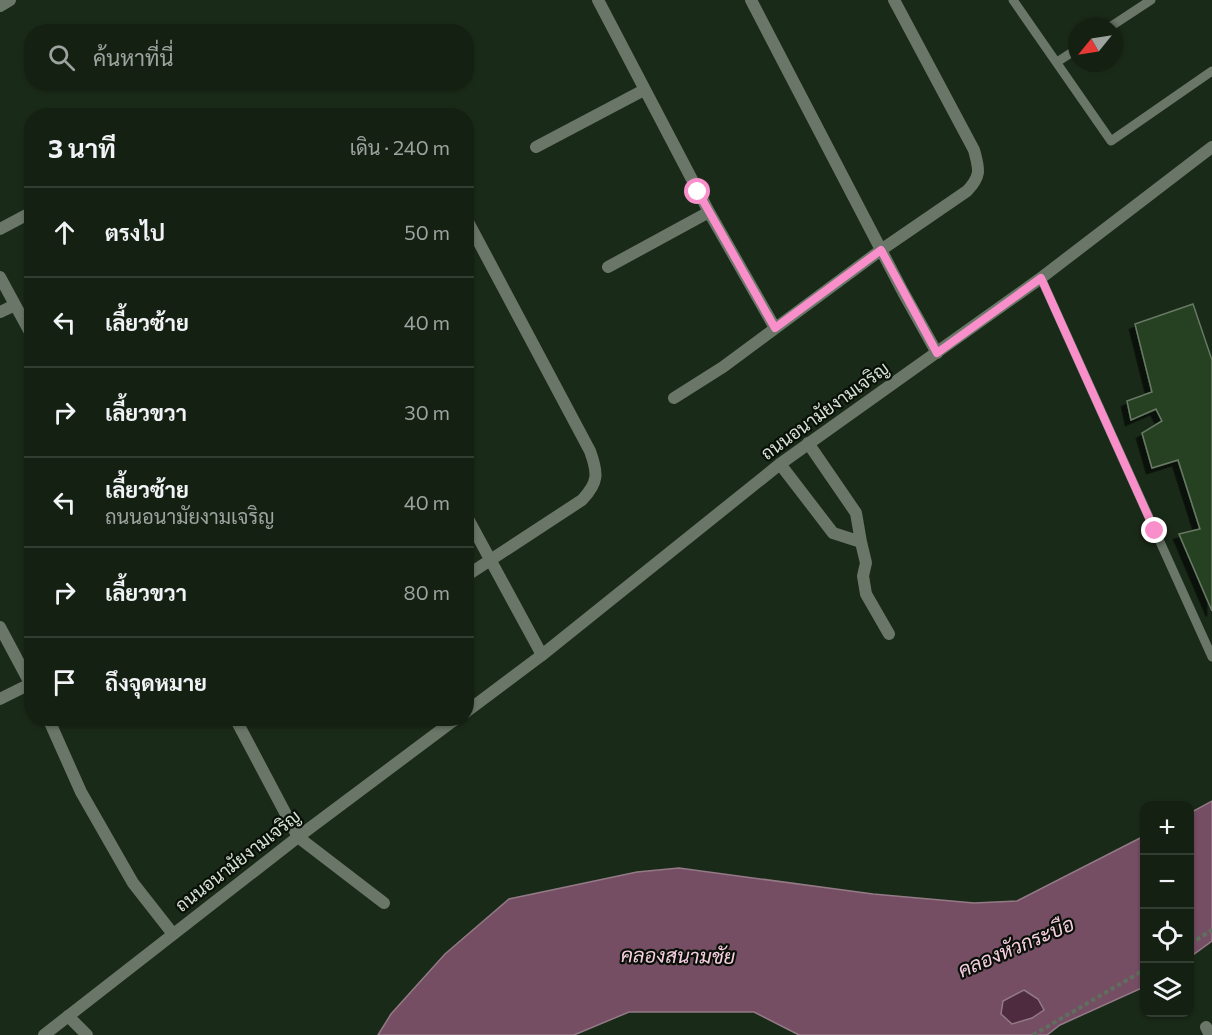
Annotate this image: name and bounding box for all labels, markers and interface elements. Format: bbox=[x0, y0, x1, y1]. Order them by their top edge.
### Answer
north arrow bbox=[1068, 18, 1122, 72]
search box bbox=[24, 24, 474, 90]
icon: search bbox=[45, 41, 78, 74]
text: ค้นหาที่นี่ bbox=[93, 44, 173, 71]
text: 3 นาที bbox=[48, 132, 116, 163]
text: เดิน · 240 m bbox=[350, 135, 450, 159]
route start bbox=[684, 178, 710, 204]
icon: ahead bbox=[48, 216, 81, 249]
text: ตรงไป bbox=[105, 219, 165, 246]
text: 50 m bbox=[404, 220, 450, 244]
icon: left bbox=[48, 306, 81, 339]
text: เลี้ยวซ้าย bbox=[105, 309, 189, 336]
text: 40 m bbox=[404, 310, 450, 334]
street label: ถนนอนามัยงามเจริญ bbox=[756, 356, 893, 465]
icon: right bbox=[48, 396, 81, 429]
text: เลี้ยวขวา bbox=[105, 399, 187, 426]
text: 30 m bbox=[404, 400, 450, 424]
text: เลี้ยวซ้าย bbox=[105, 476, 189, 503]
icon: left bbox=[48, 486, 81, 519]
text: 40 m bbox=[404, 490, 450, 514]
text: ถนนอนามัยงามเจริญ bbox=[105, 504, 275, 528]
route end bbox=[1141, 517, 1167, 543]
icon: right bbox=[48, 576, 81, 609]
text: เลี้ยวขวา bbox=[105, 579, 187, 606]
text: 80 m bbox=[404, 580, 450, 604]
icon: arrive bbox=[48, 666, 81, 699]
text: ถึงจุดหมาย bbox=[105, 669, 207, 696]
map controls bbox=[1140, 801, 1194, 1017]
button: + bbox=[1140, 801, 1194, 855]
street label: ถนนอนามัยงามเจริญ bbox=[170, 805, 305, 917]
button: − bbox=[1140, 855, 1194, 909]
button: locate bbox=[1140, 909, 1194, 963]
water label: คลองหัวกระบือ bbox=[954, 911, 1077, 981]
water label: คลองสนามชัย bbox=[621, 942, 736, 968]
button: layers bbox=[1140, 963, 1194, 1017]

